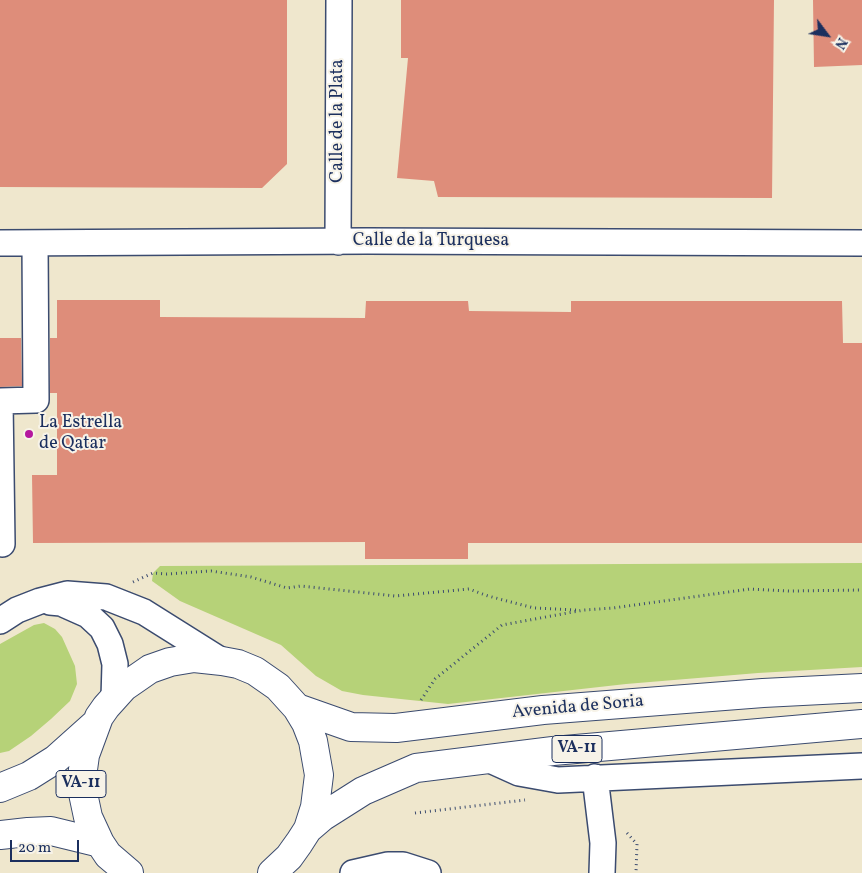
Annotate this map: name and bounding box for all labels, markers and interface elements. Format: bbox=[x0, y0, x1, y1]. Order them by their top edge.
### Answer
north arrow bbox=[802, 10, 852, 60]
text: N bbox=[830, 34, 851, 52]
street label: Calle de la Plata bbox=[328, 59, 350, 183]
street label: Calle de la Turquesa bbox=[353, 231, 509, 253]
place label: La Estrella de Qatar bbox=[39, 413, 122, 456]
marker: La Estrella de Qatar bbox=[23, 428, 35, 440]
street label: Avenida de Soria bbox=[511, 691, 645, 725]
road number: VA-11 bbox=[552, 736, 602, 762]
road number: VA-11 bbox=[56, 771, 106, 798]
scale bar bbox=[12, 830, 81, 862]
text: 20 m bbox=[18, 838, 51, 859]

